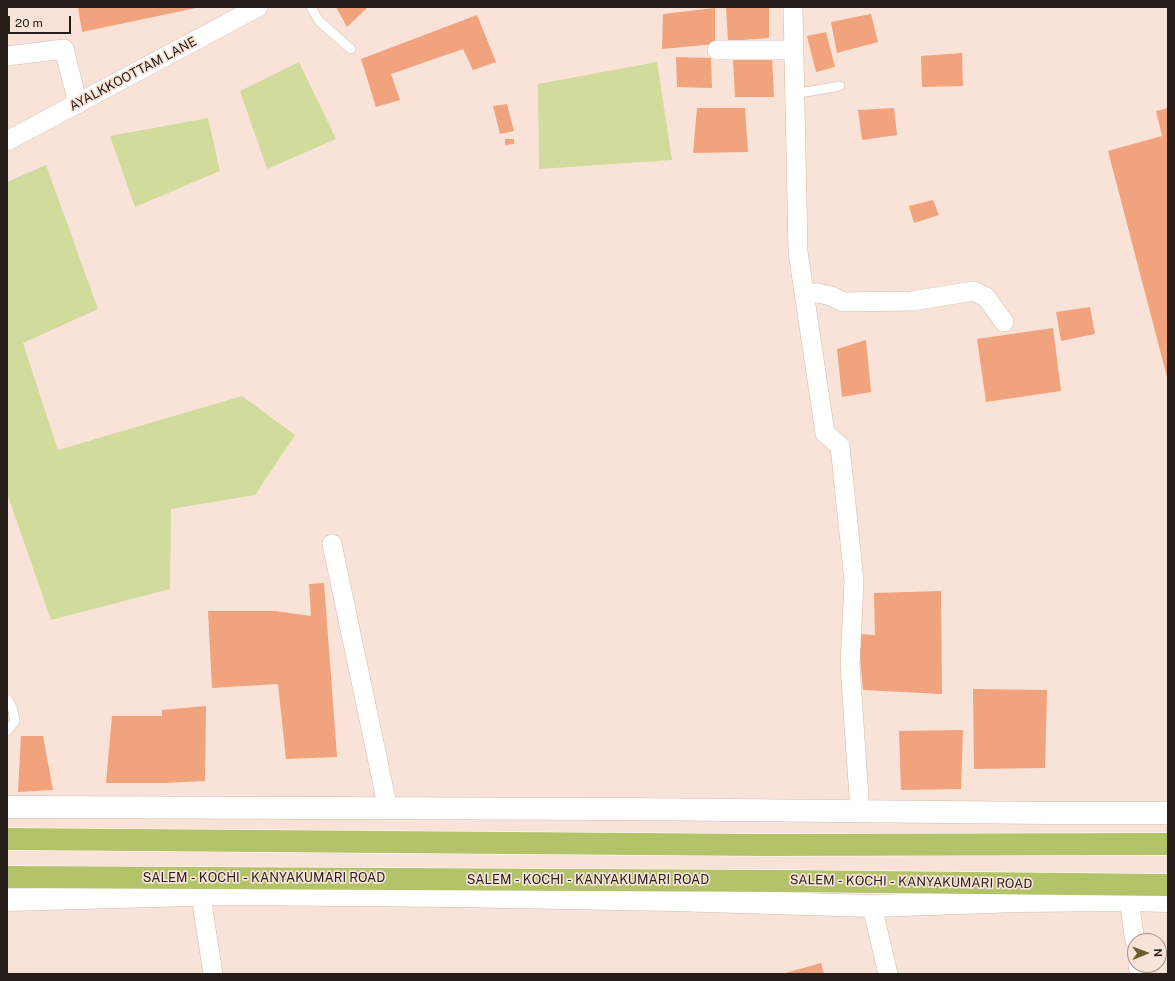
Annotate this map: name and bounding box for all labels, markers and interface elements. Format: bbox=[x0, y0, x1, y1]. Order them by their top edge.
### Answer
scale bar bbox=[10, 8, 73, 34]
text: 20 m bbox=[15, 16, 43, 30]
street label: AYALKKOOTTAM LANE bbox=[67, 34, 199, 114]
street label: SALEM - KOCHI - KANYAKUMARI ROAD bbox=[143, 870, 385, 886]
street label: SALEM - KOCHI - KANYAKUMARI ROAD bbox=[467, 872, 709, 888]
street label: SALEM - KOCHI - KANYAKUMARI ROAD bbox=[790, 872, 1032, 892]
north arrow bbox=[1127, 933, 1167, 973]
text: N bbox=[1152, 948, 1164, 957]

